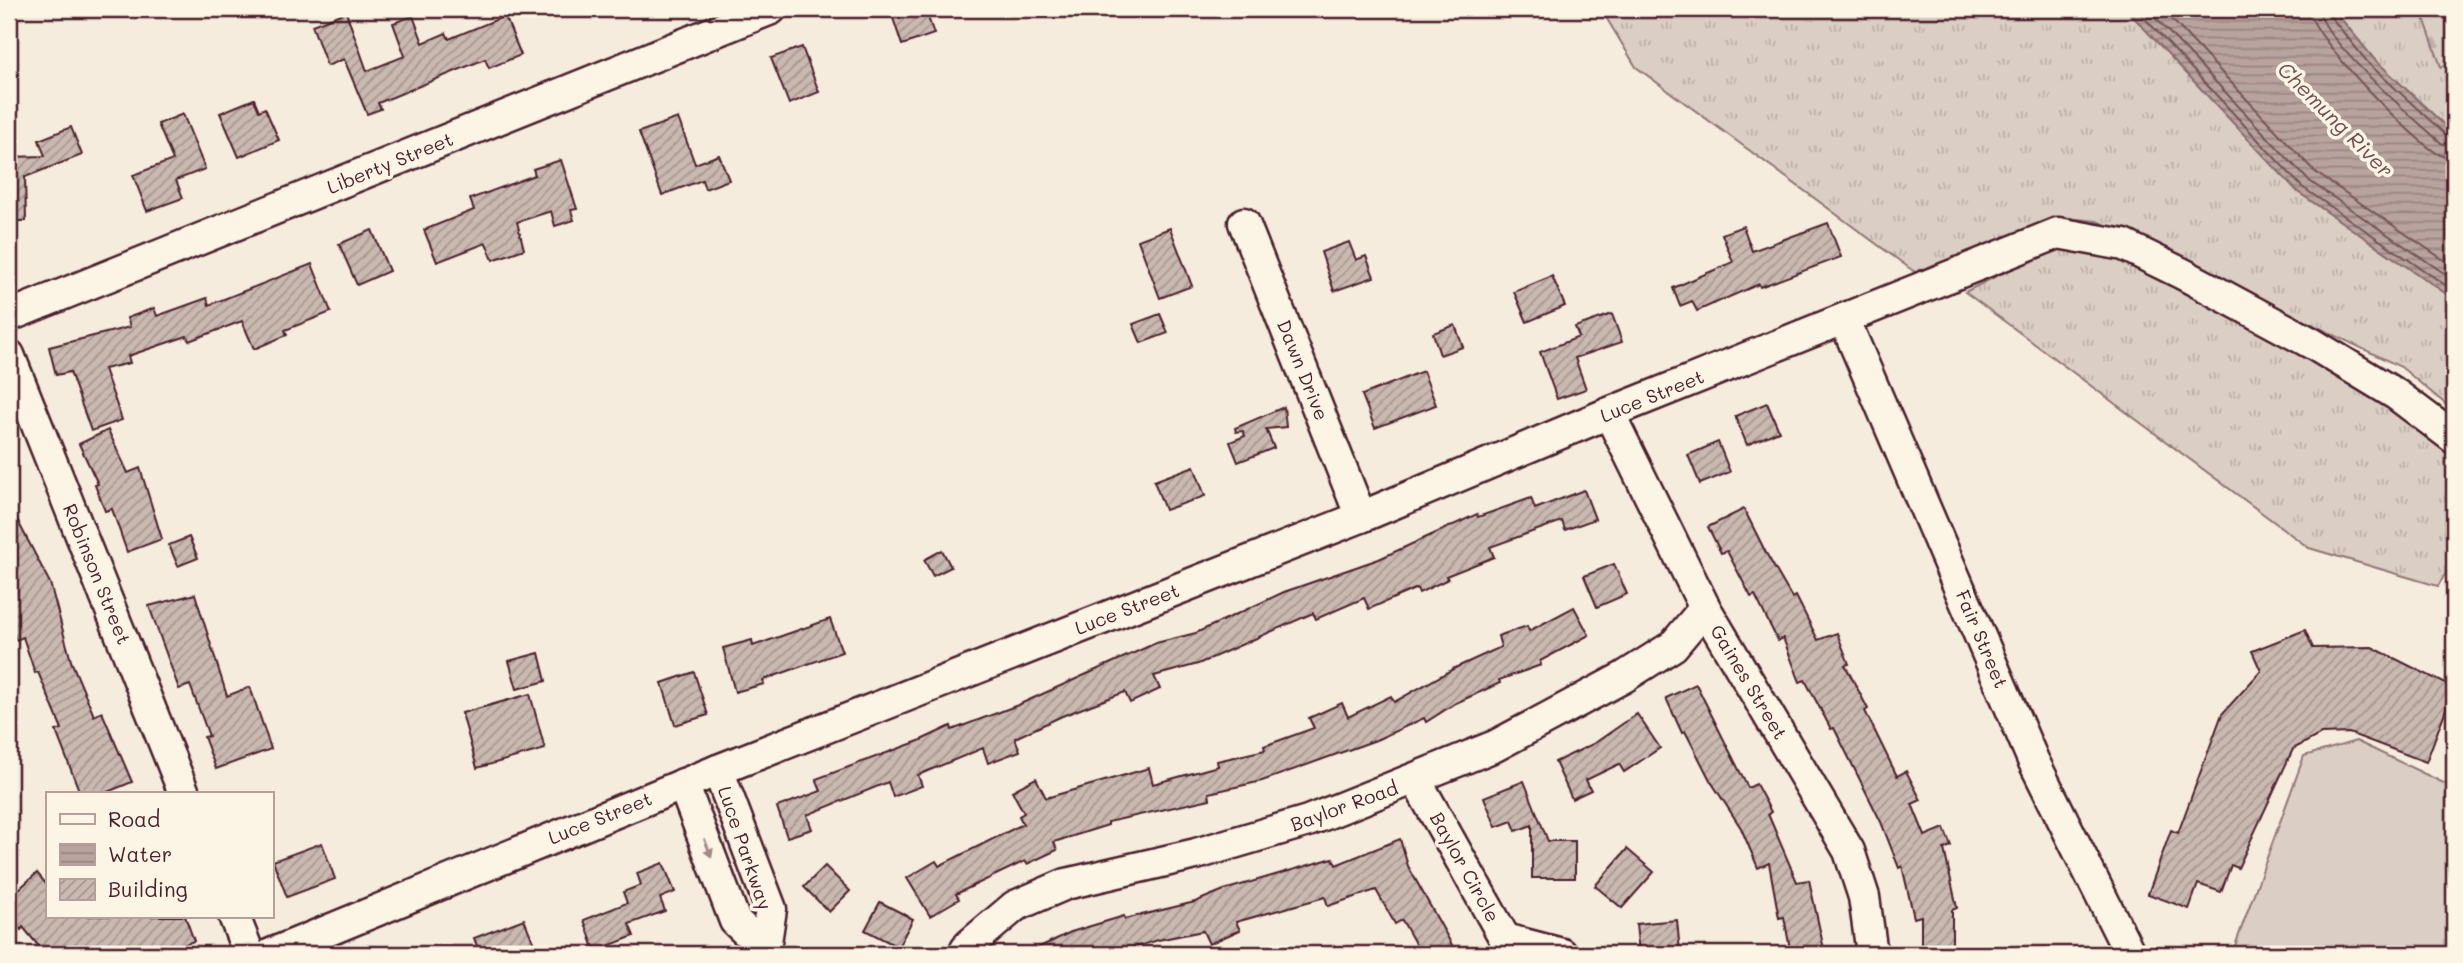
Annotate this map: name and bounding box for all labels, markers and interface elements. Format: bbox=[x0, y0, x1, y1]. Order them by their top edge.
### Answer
water label: Chemung River bbox=[2272, 55, 2400, 183]
street label: Liberty Street bbox=[323, 126, 457, 199]
street label: Dawn Drive bbox=[1272, 316, 1335, 424]
street label: Luce Street bbox=[1596, 363, 1707, 428]
street label: Robinson Street bbox=[58, 500, 137, 648]
street label: Luce Street bbox=[1071, 577, 1183, 640]
street label: Fair Street bbox=[1951, 586, 2014, 692]
street label: Gaines Street bbox=[1705, 620, 1794, 744]
street label: Baylor Road bbox=[1287, 775, 1401, 837]
street label: Luce Parkway bbox=[713, 783, 778, 913]
street label: Luce Street bbox=[544, 785, 655, 850]
legend bbox=[46, 792, 273, 918]
text: Road bbox=[108, 805, 160, 832]
street label: Baylor Circle bbox=[1425, 807, 1506, 926]
one-way arrow bbox=[702, 837, 713, 858]
text: Water bbox=[108, 840, 172, 867]
text: Building bbox=[108, 875, 188, 902]

